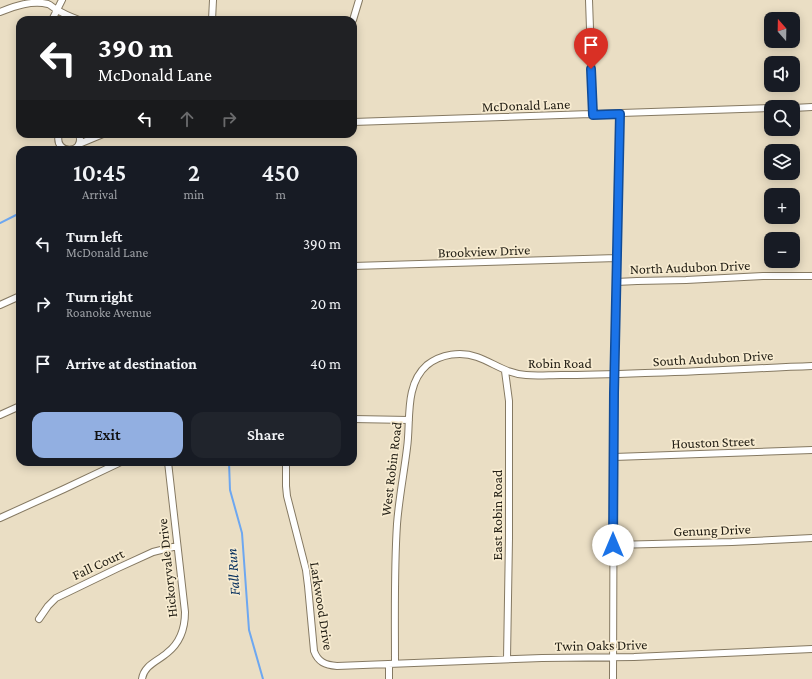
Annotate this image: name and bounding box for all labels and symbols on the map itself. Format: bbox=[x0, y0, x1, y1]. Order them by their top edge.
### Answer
north arrow bbox=[764, 12, 800, 48]
pin bbox=[574, 28, 608, 69]
street label: McDonald Lane bbox=[481, 95, 571, 115]
street label: Brookview Drive bbox=[438, 241, 530, 261]
street label: North Audubon Drive bbox=[629, 257, 751, 277]
street label: South Audubon Drive bbox=[652, 347, 774, 369]
street label: Robin Road bbox=[528, 355, 593, 371]
street label: West Robin Road bbox=[377, 420, 405, 517]
street label: Houston Street bbox=[671, 433, 755, 451]
street label: East Robin Road bbox=[489, 469, 505, 560]
street label: Hickoryvale Drive bbox=[154, 518, 180, 618]
street label: Genung Drive bbox=[673, 521, 751, 539]
position arrow bbox=[592, 524, 634, 566]
street label: Fall Court bbox=[70, 545, 127, 583]
water label: Fall Run bbox=[223, 547, 243, 596]
street label: Larkwood Drive bbox=[307, 561, 337, 651]
street label: Twin Oaks Drive bbox=[554, 636, 648, 654]

